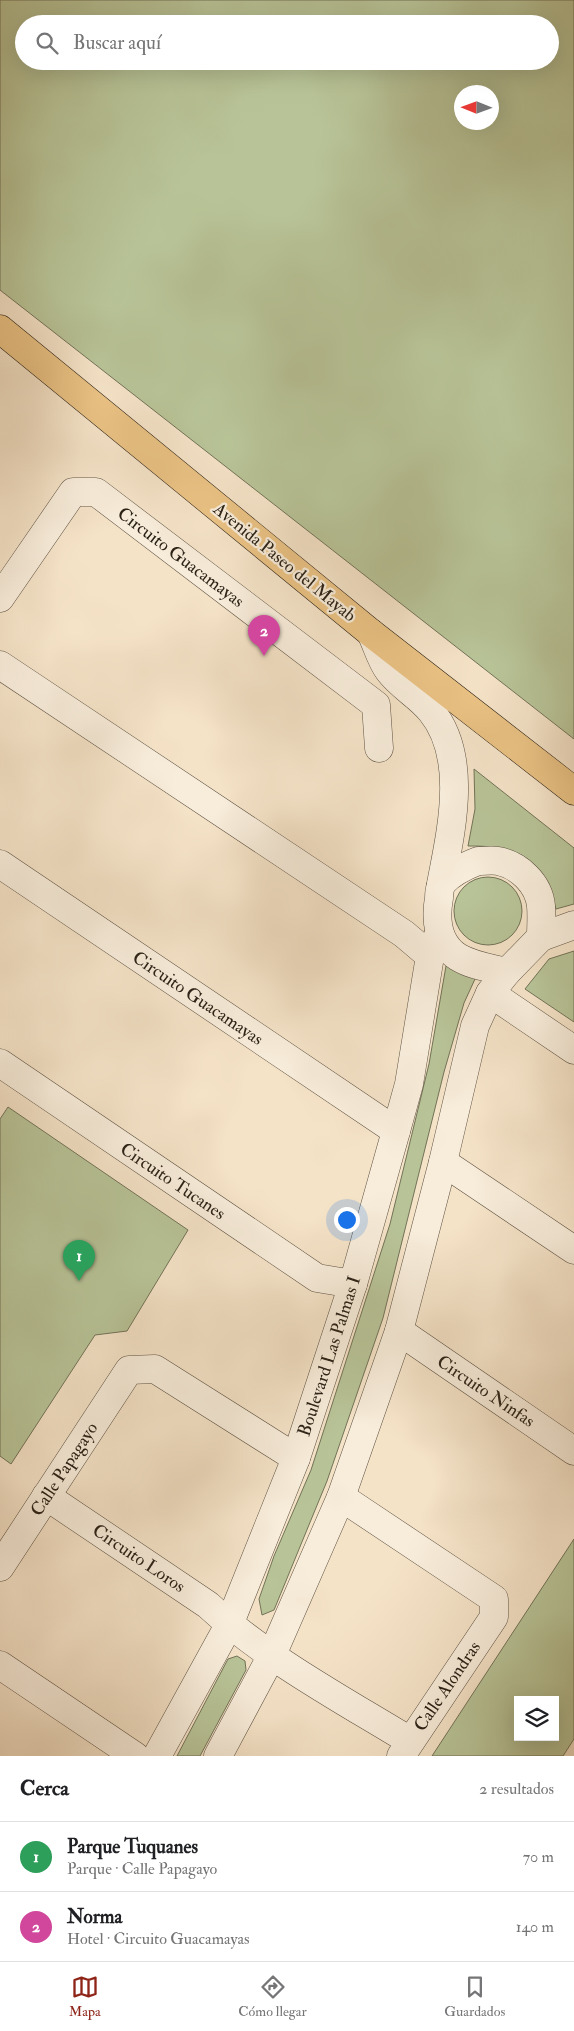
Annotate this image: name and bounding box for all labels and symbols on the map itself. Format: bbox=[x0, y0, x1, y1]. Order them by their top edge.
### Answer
north arrow bbox=[454, 85, 499, 130]
street label: Avenida Paseo del Mayab bbox=[208, 497, 361, 627]
street label: Circuito Guacamayas bbox=[113, 502, 249, 613]
pin: 2 bbox=[248, 615, 280, 656]
street label: Circuito Guacamayas bbox=[128, 946, 268, 1051]
street label: Circuito Tucanes bbox=[116, 1138, 230, 1225]
your location bbox=[334, 1207, 360, 1233]
pin: 1 bbox=[63, 1240, 95, 1281]
street label: Boulevard Las Palmas I bbox=[293, 1273, 366, 1439]
street label: Circuito Ninfas bbox=[432, 1350, 539, 1433]
street label: Calle Papagayo bbox=[25, 1418, 104, 1521]
street label: Circuito Loros bbox=[88, 1519, 190, 1598]
street label: Calle Alondras bbox=[409, 1637, 486, 1736]

